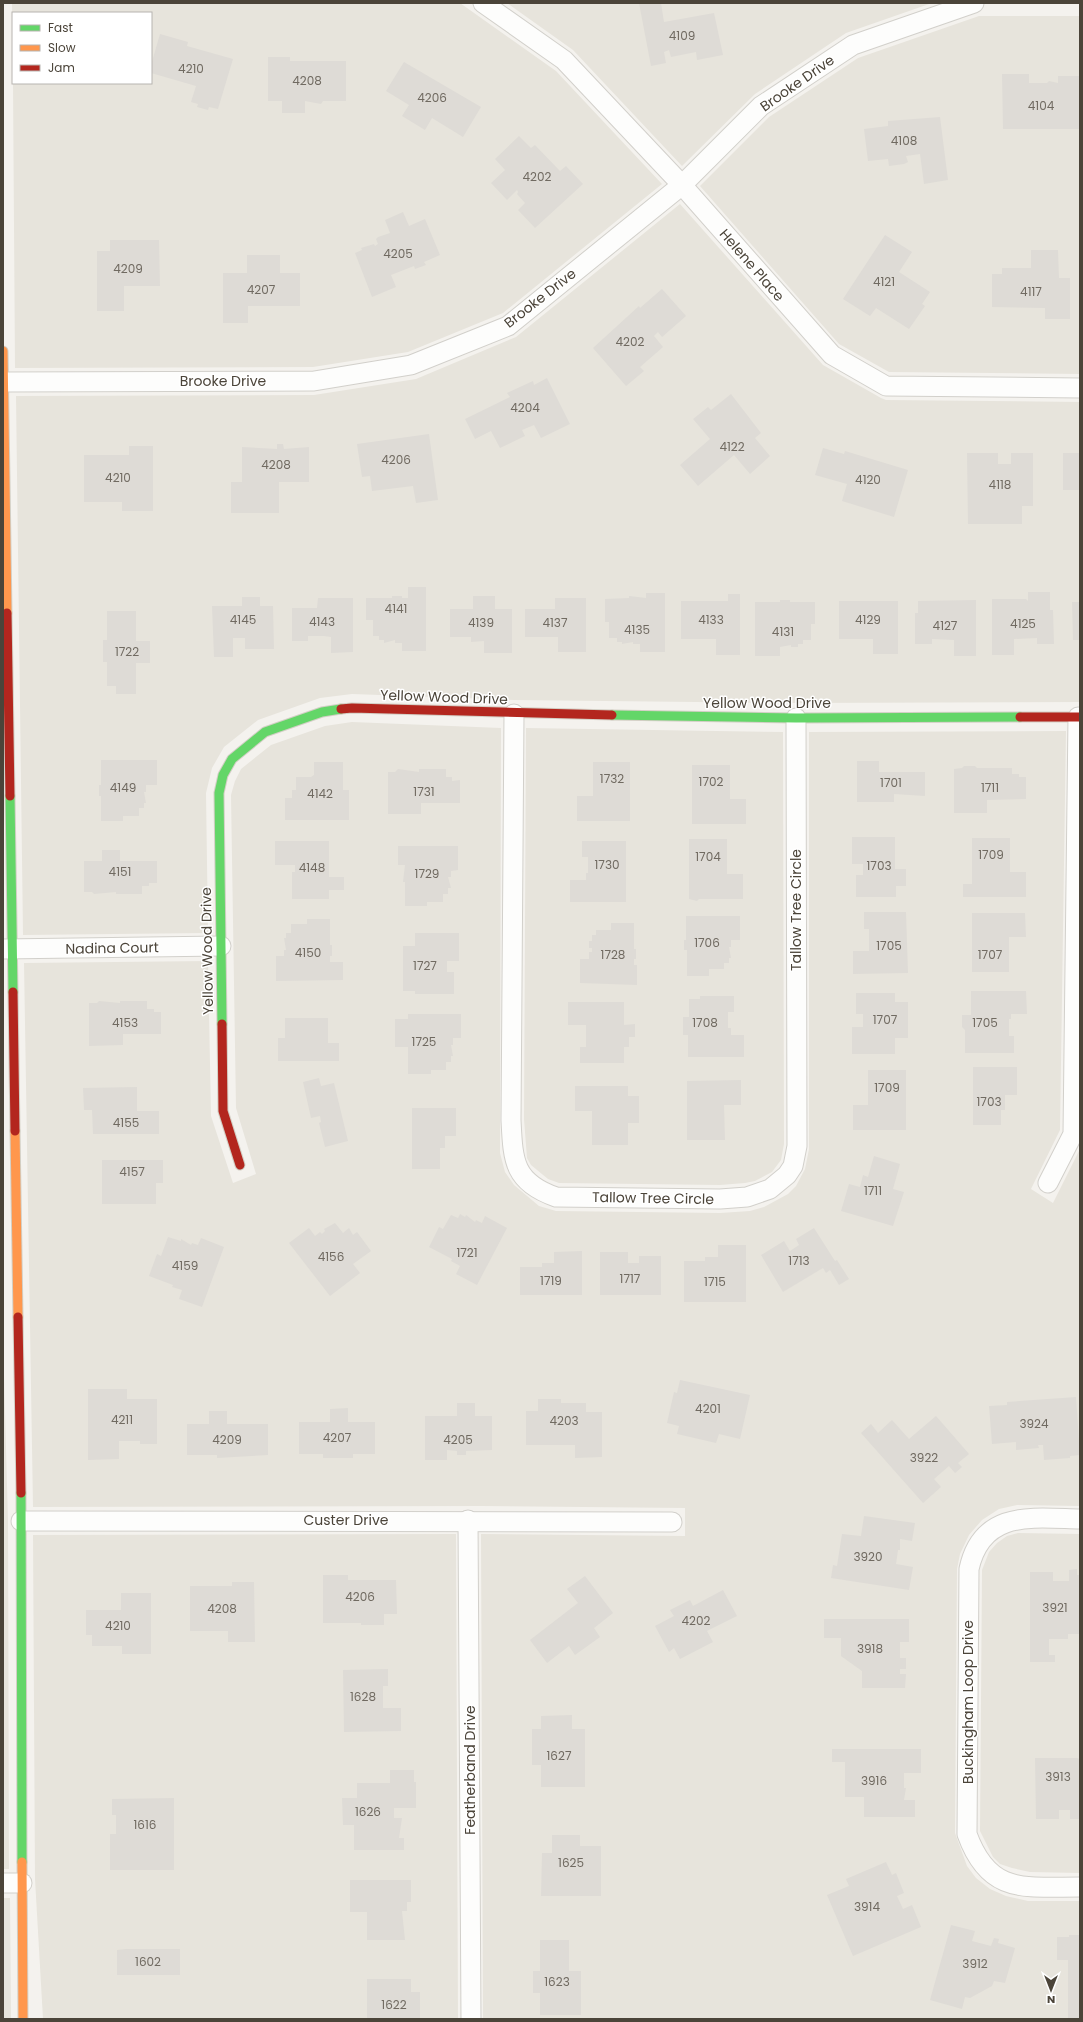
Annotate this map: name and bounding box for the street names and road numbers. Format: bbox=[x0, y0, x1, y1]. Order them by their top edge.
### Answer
street label: Brooke Drive bbox=[756, 50, 838, 116]
street label: Helene Place bbox=[715, 224, 789, 306]
street label: Brooke Drive bbox=[500, 263, 580, 332]
street label: Brooke Drive bbox=[180, 371, 267, 391]
street label: Yellow Wood Drive bbox=[380, 685, 509, 709]
street label: Yellow Wood Drive bbox=[703, 693, 831, 713]
street label: Tallow Tree Circle bbox=[786, 849, 806, 971]
street label: Yellow Wood Drive bbox=[196, 887, 218, 1015]
street label: Nadina Court bbox=[65, 937, 159, 959]
street label: Tallow Tree Circle bbox=[592, 1187, 715, 1209]
street label: Custer Drive bbox=[304, 1510, 389, 1530]
street label: Buckingham Loop Drive bbox=[958, 1620, 978, 1784]
street label: Featherband Drive bbox=[460, 1705, 480, 1835]

